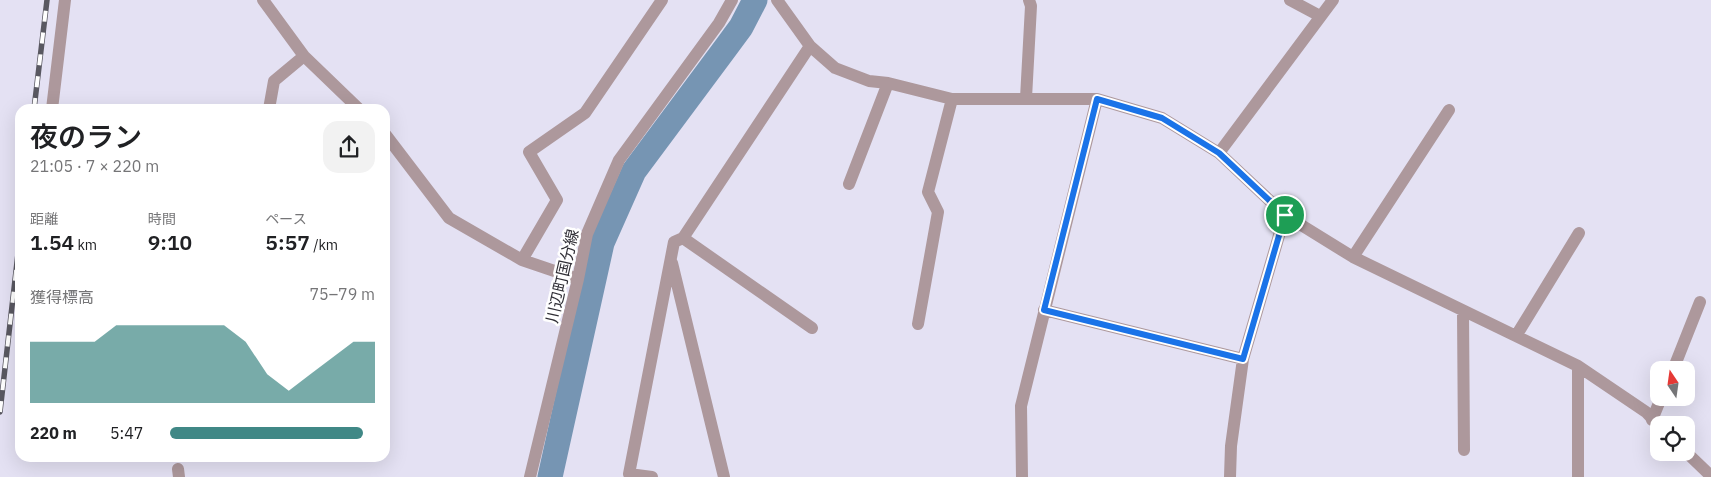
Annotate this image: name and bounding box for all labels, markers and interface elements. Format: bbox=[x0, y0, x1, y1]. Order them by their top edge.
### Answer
text: 夜のラン bbox=[30, 118, 142, 155]
button: share bbox=[323, 121, 375, 173]
text: 21:05 · 7 × 220 m bbox=[30, 156, 159, 176]
pin bbox=[1264, 194, 1306, 236]
icon: arrive bbox=[1271, 201, 1299, 229]
text: 距離 bbox=[30, 210, 58, 228]
text: 時間 bbox=[148, 210, 176, 228]
text: ペース bbox=[265, 210, 307, 228]
street label: 川辺町国分線 bbox=[541, 227, 583, 325]
text: 1.54 bbox=[30, 228, 74, 256]
text: 9:10 bbox=[148, 228, 192, 256]
text: 5:57 bbox=[265, 228, 310, 256]
text: km bbox=[74, 236, 97, 254]
text: /km bbox=[310, 236, 338, 254]
text: 75–79 m bbox=[309, 284, 375, 304]
text: 獲得標高 bbox=[30, 287, 94, 307]
north arrow bbox=[1650, 361, 1695, 406]
map controls bbox=[1650, 361, 1695, 461]
button: locate bbox=[1650, 416, 1695, 461]
text: 220 m bbox=[30, 423, 77, 443]
text: 5:47 bbox=[110, 423, 143, 443]

